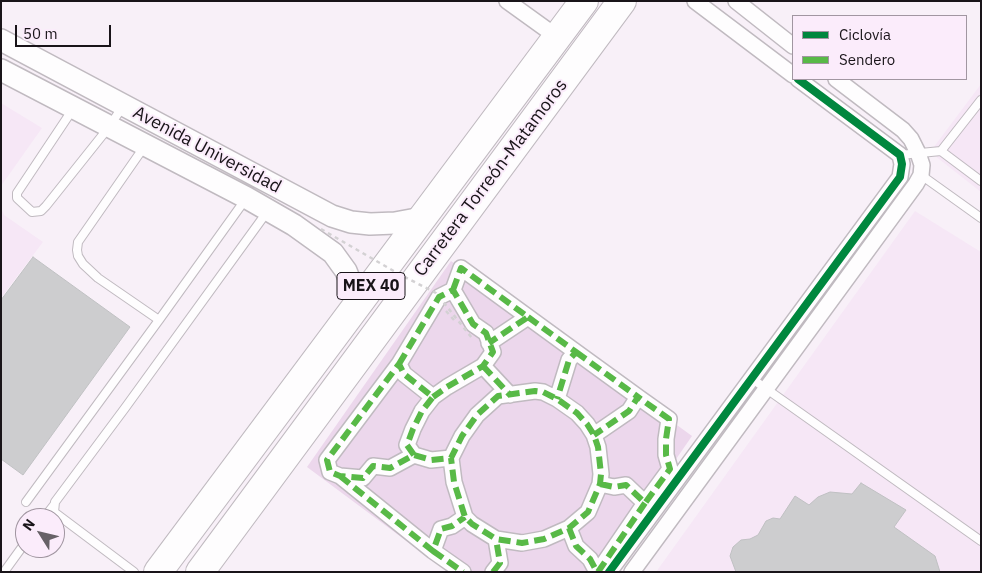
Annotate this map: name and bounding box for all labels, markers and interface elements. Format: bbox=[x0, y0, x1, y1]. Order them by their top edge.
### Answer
scale bar bbox=[18, 15, 114, 47]
legend bbox=[792, 15, 967, 80]
text: 50 m bbox=[23, 24, 58, 43]
text: Ciclovía bbox=[839, 25, 891, 44]
text: Sendero bbox=[839, 50, 895, 69]
street label: Carretera Torreón-Matamoros bbox=[410, 75, 572, 281]
street label: Avenida Universidad bbox=[129, 102, 285, 198]
road number: MEX 40 bbox=[337, 272, 405, 300]
north arrow bbox=[15, 508, 65, 558]
text: N bbox=[18, 515, 39, 534]

